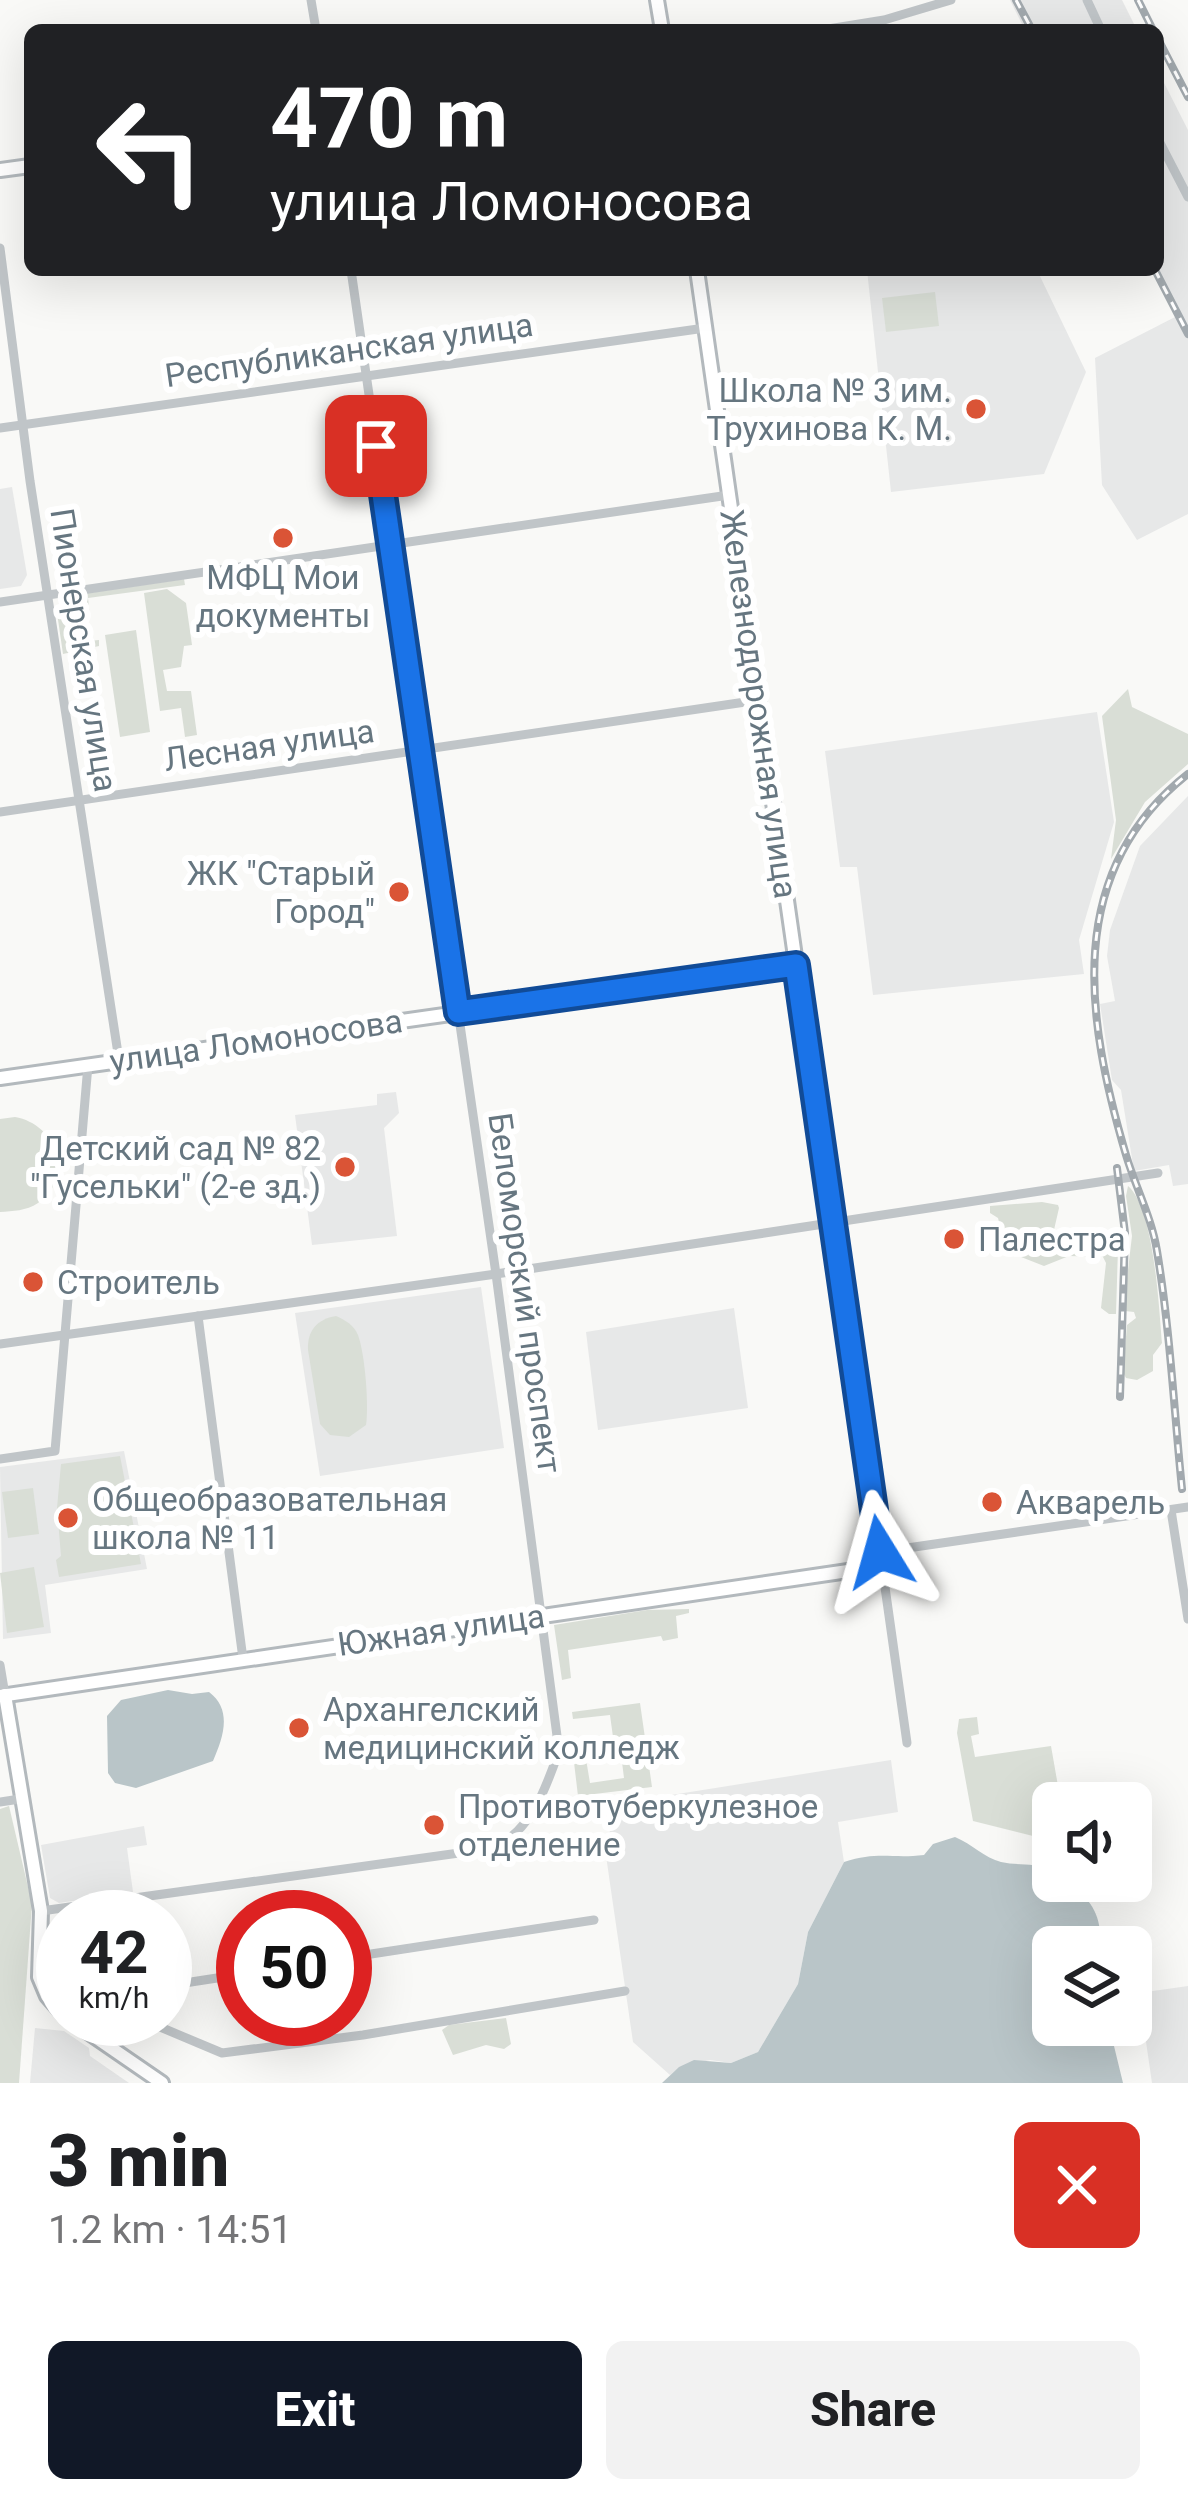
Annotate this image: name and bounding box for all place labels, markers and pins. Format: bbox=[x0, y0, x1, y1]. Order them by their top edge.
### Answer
place label: Школа № 3 им. Трухинова К. М. bbox=[706, 371, 952, 448]
pin bbox=[325, 395, 427, 497]
marker: Школа № 3 им. Трухинова К. М. bbox=[963, 396, 989, 422]
marker: МФЦ Мои документы bbox=[270, 525, 296, 551]
place label: МФЦ Мои документы bbox=[196, 558, 370, 635]
place label: ЖК "Старый Город" bbox=[187, 854, 375, 931]
marker: ЖК "Старый Город" bbox=[386, 879, 412, 905]
place label: Детский сад № 82 "Гусельки" (2-е зд.) bbox=[30, 1129, 321, 1206]
marker: Детский сад № 82 "Гусельки" (2-е зд.) bbox=[332, 1154, 358, 1180]
place label: Палестра bbox=[978, 1220, 1126, 1259]
marker: Палестра bbox=[941, 1226, 967, 1252]
place label: Строитель bbox=[57, 1263, 220, 1302]
marker: Строитель bbox=[20, 1269, 46, 1295]
place label: Общеобразовательная школа № 11 bbox=[92, 1480, 447, 1557]
place label: Акварель bbox=[1016, 1483, 1165, 1522]
marker: Акварель bbox=[979, 1489, 1005, 1515]
marker: Общеобразовательная школа № 11 bbox=[55, 1505, 81, 1531]
place label: Архангелский медицинский колледж bbox=[323, 1690, 680, 1767]
marker: Архангелский медицинский колледж bbox=[286, 1715, 312, 1741]
place label: Противотуберкулезное отделение bbox=[458, 1787, 818, 1864]
marker: Противотуберкулезное отделение bbox=[421, 1812, 447, 1838]

